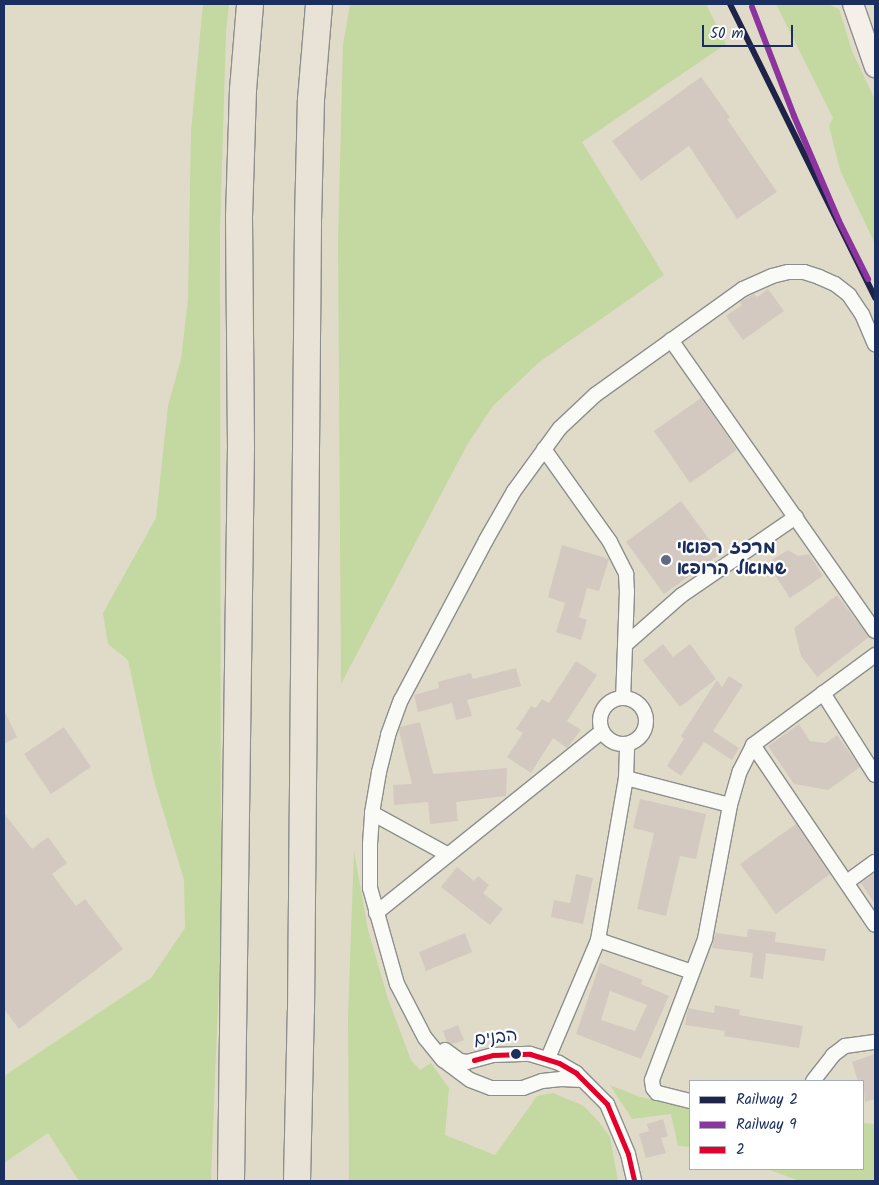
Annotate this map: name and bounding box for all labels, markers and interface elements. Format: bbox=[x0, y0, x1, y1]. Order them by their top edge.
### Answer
scale bar bbox=[704, 15, 795, 47]
text: 50 m bbox=[710, 22, 744, 46]
place label: מרכז רפואי שמואל הרופא bbox=[677, 539, 786, 582]
marker: מרכז רפואי שמואל הרופא bbox=[659, 553, 673, 567]
street label: הבנים bbox=[473, 1026, 519, 1052]
unlabelled marker bbox=[511, 1049, 521, 1059]
legend bbox=[689, 1080, 864, 1170]
text: Railway 2 bbox=[736, 1088, 798, 1112]
text: Railway 9 bbox=[736, 1113, 797, 1137]
text: 2 bbox=[736, 1138, 745, 1162]

